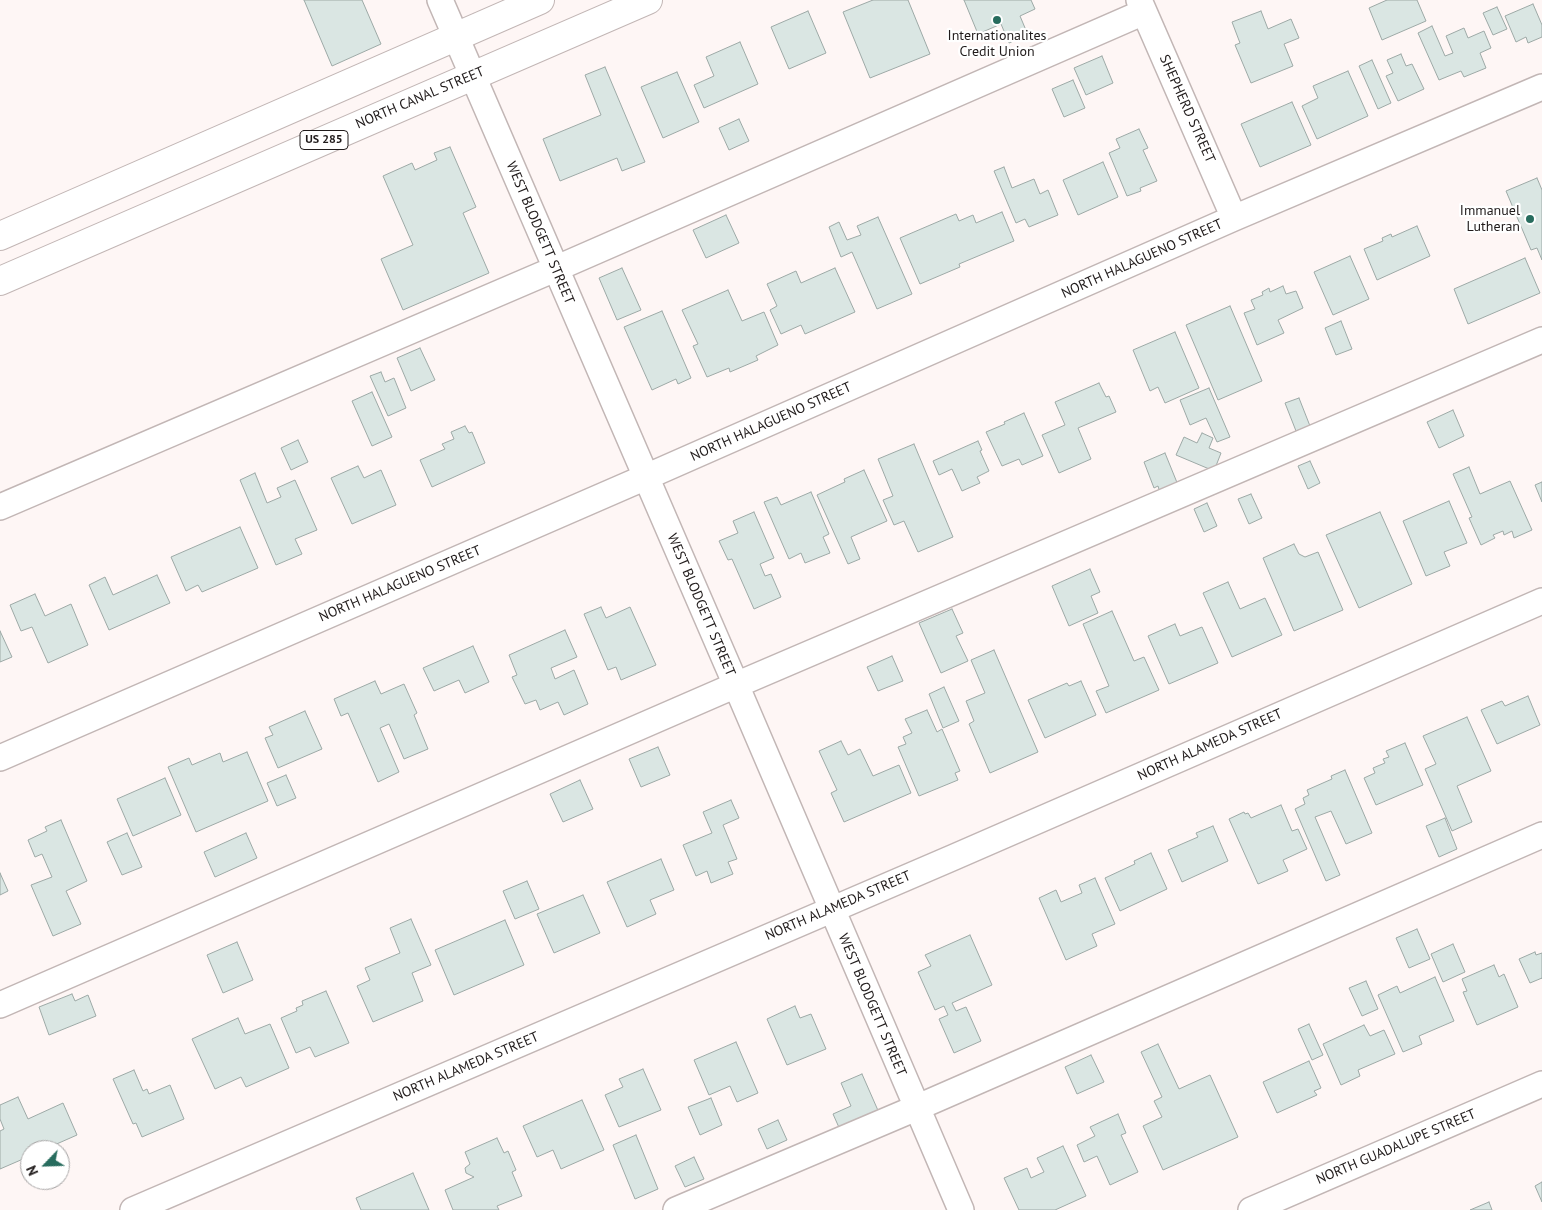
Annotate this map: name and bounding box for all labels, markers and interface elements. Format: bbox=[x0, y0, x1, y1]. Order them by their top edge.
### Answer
marker: Internationalites Credit Union bbox=[991, 14, 1003, 26]
place label: Internationalites Credit Union bbox=[948, 28, 1046, 60]
street label: SHEPHERD STREET bbox=[1156, 52, 1218, 166]
street label: NORTH CANAL STREET bbox=[353, 63, 487, 133]
road number: US 285 bbox=[300, 130, 348, 150]
street label: WEST BLODGETT STREET bbox=[502, 159, 578, 307]
place label: Immanuel Lutheran bbox=[1460, 203, 1520, 236]
marker: Immanuel Lutheran bbox=[1524, 213, 1536, 225]
street label: NORTH HALAGUENO STREET bbox=[1059, 216, 1225, 302]
street label: NORTH HALAGUENO STREET bbox=[688, 379, 854, 465]
street label: WEST BLODGETT STREET bbox=[663, 531, 739, 679]
street label: NORTH HALAGUENO STREET bbox=[316, 542, 484, 626]
street label: NORTH ALAMEDA STREET bbox=[1135, 705, 1285, 785]
street label: NORTH ALAMEDA STREET bbox=[763, 868, 913, 944]
street label: WEST BLODGETT STREET bbox=[834, 931, 910, 1079]
street label: NORTH ALAMEDA STREET bbox=[391, 1029, 541, 1105]
street label: NORTH GUADALUPE STREET bbox=[1314, 1106, 1478, 1188]
north arrow bbox=[20, 1140, 70, 1190]
text: N bbox=[22, 1163, 42, 1179]

